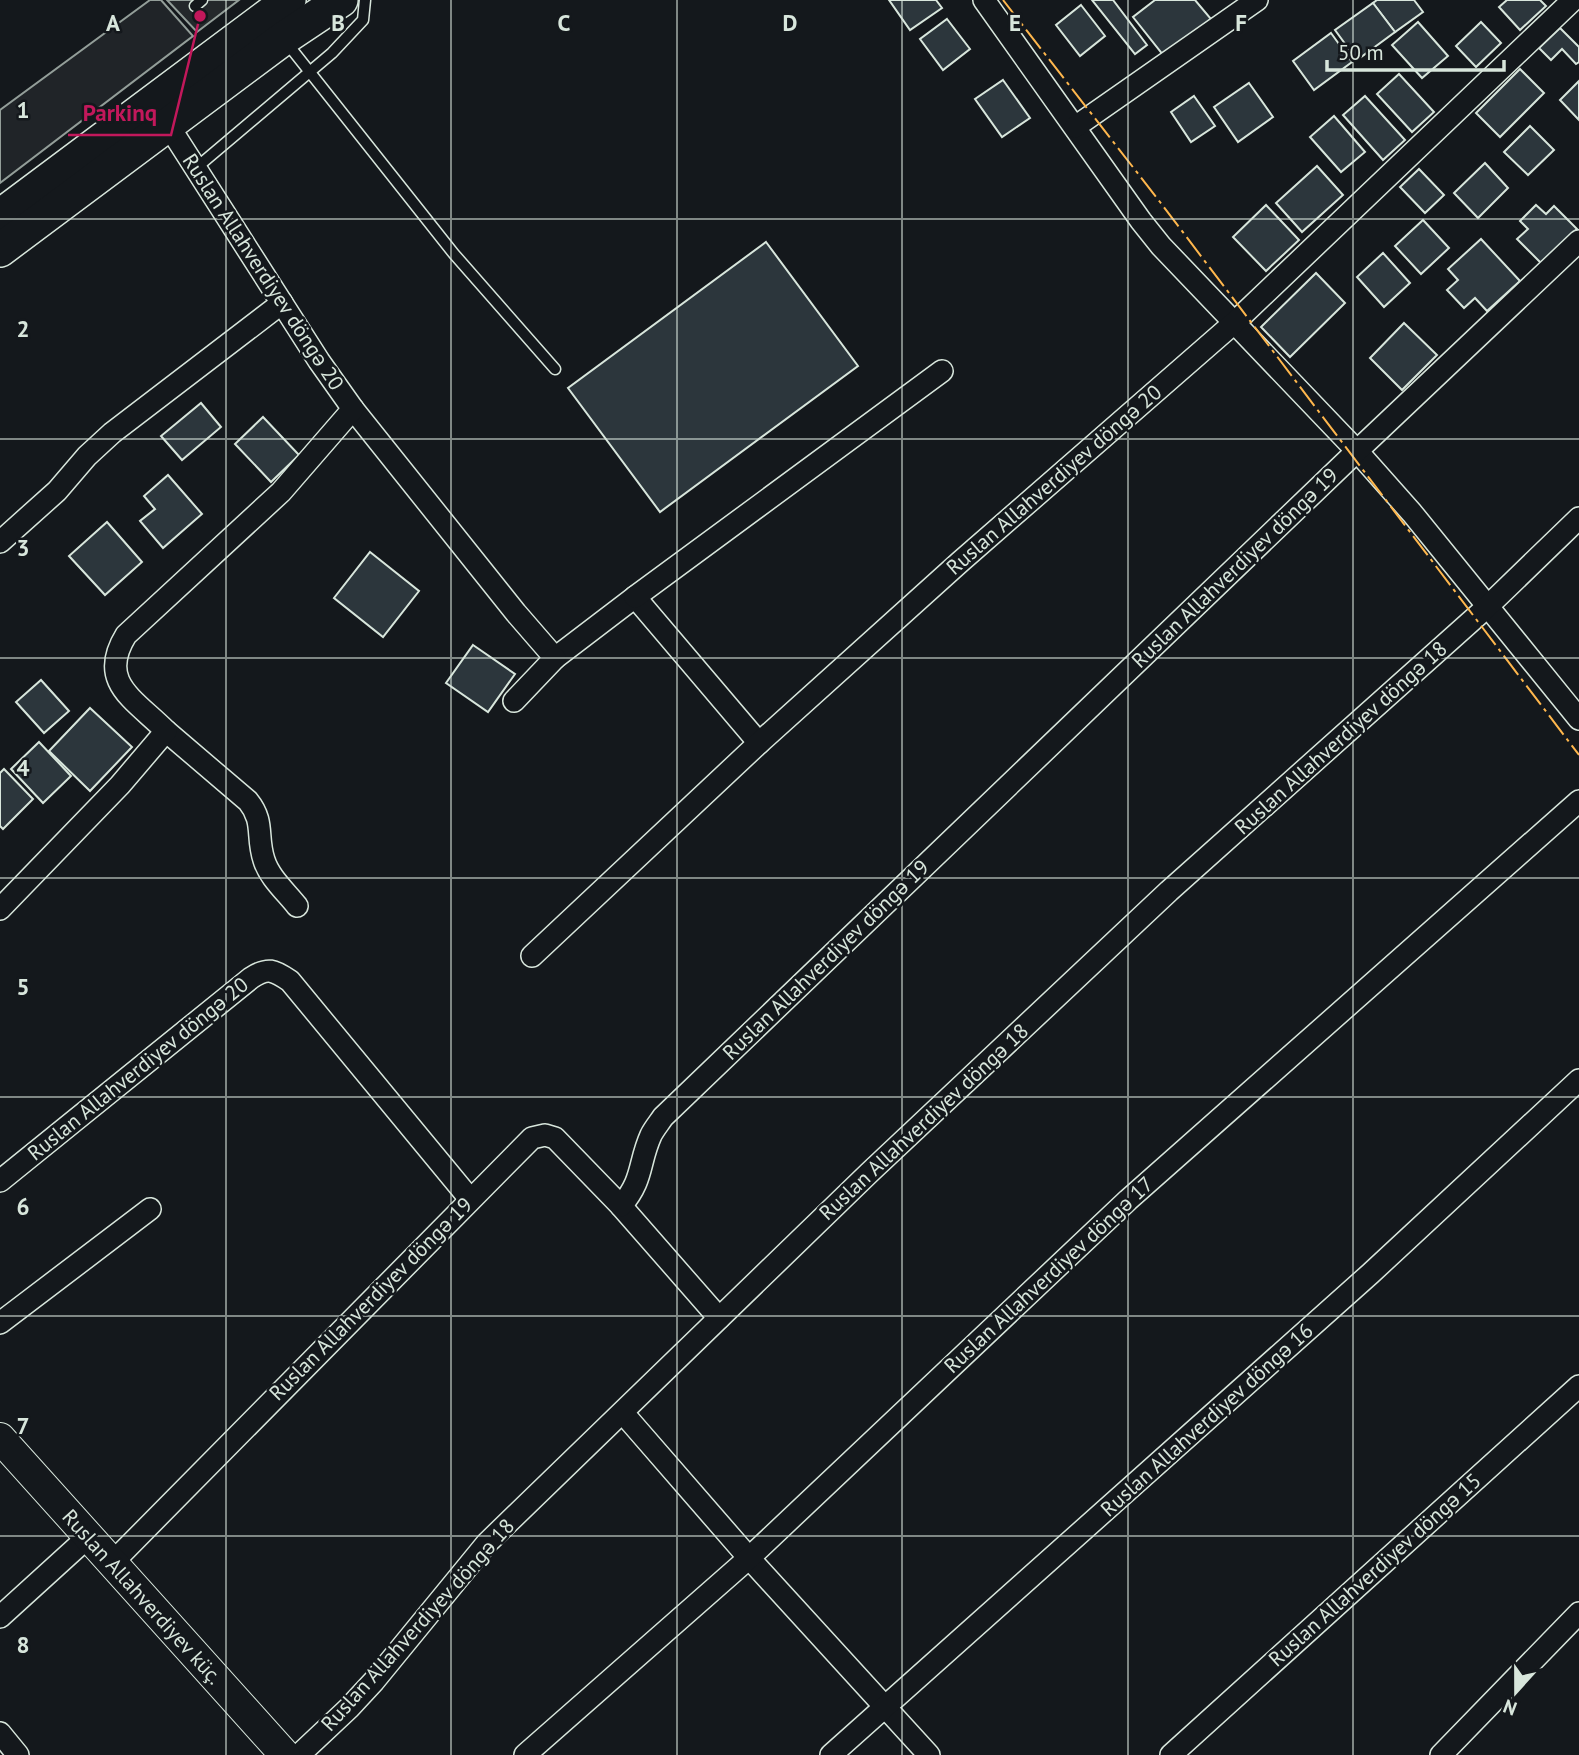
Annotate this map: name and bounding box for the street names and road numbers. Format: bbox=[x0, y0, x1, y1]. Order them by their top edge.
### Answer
street label: Ruslan Allahverdiyev döngə 20 bbox=[177, 148, 350, 395]
street label: Ruslan Allahverdiyev döngə 20 bbox=[940, 379, 1167, 581]
street label: Ruslan Allahverdiyev döngə 19 bbox=[1126, 462, 1344, 673]
street label: Ruslan Allahverdiyev döngə 18 bbox=[1229, 635, 1453, 840]
street label: Ruslan Allahverdiyev döngə 19 bbox=[717, 854, 935, 1065]
street label: Ruslan Allahverdiyev döngə 20 bbox=[22, 971, 254, 1166]
street label: Ruslan Allahverdiyev döngə 18 bbox=[813, 1017, 1034, 1226]
street label: Ruslan Allahverdiyev döngə 17 bbox=[938, 1170, 1159, 1379]
street label: Ruslan Allahverdiyev döngə 19 bbox=[263, 1191, 478, 1406]
street label: Ruslan Allahverdiyev döngə 16 bbox=[1095, 1317, 1319, 1522]
street label: Ruslan Allahverdiyev döngə 15 bbox=[1263, 1467, 1487, 1672]
street label: Ruslan Allahverdiyev küç. bbox=[57, 1503, 228, 1690]
street label: Ruslan Allahverdiyev döngə 18 bbox=[315, 1513, 520, 1737]

